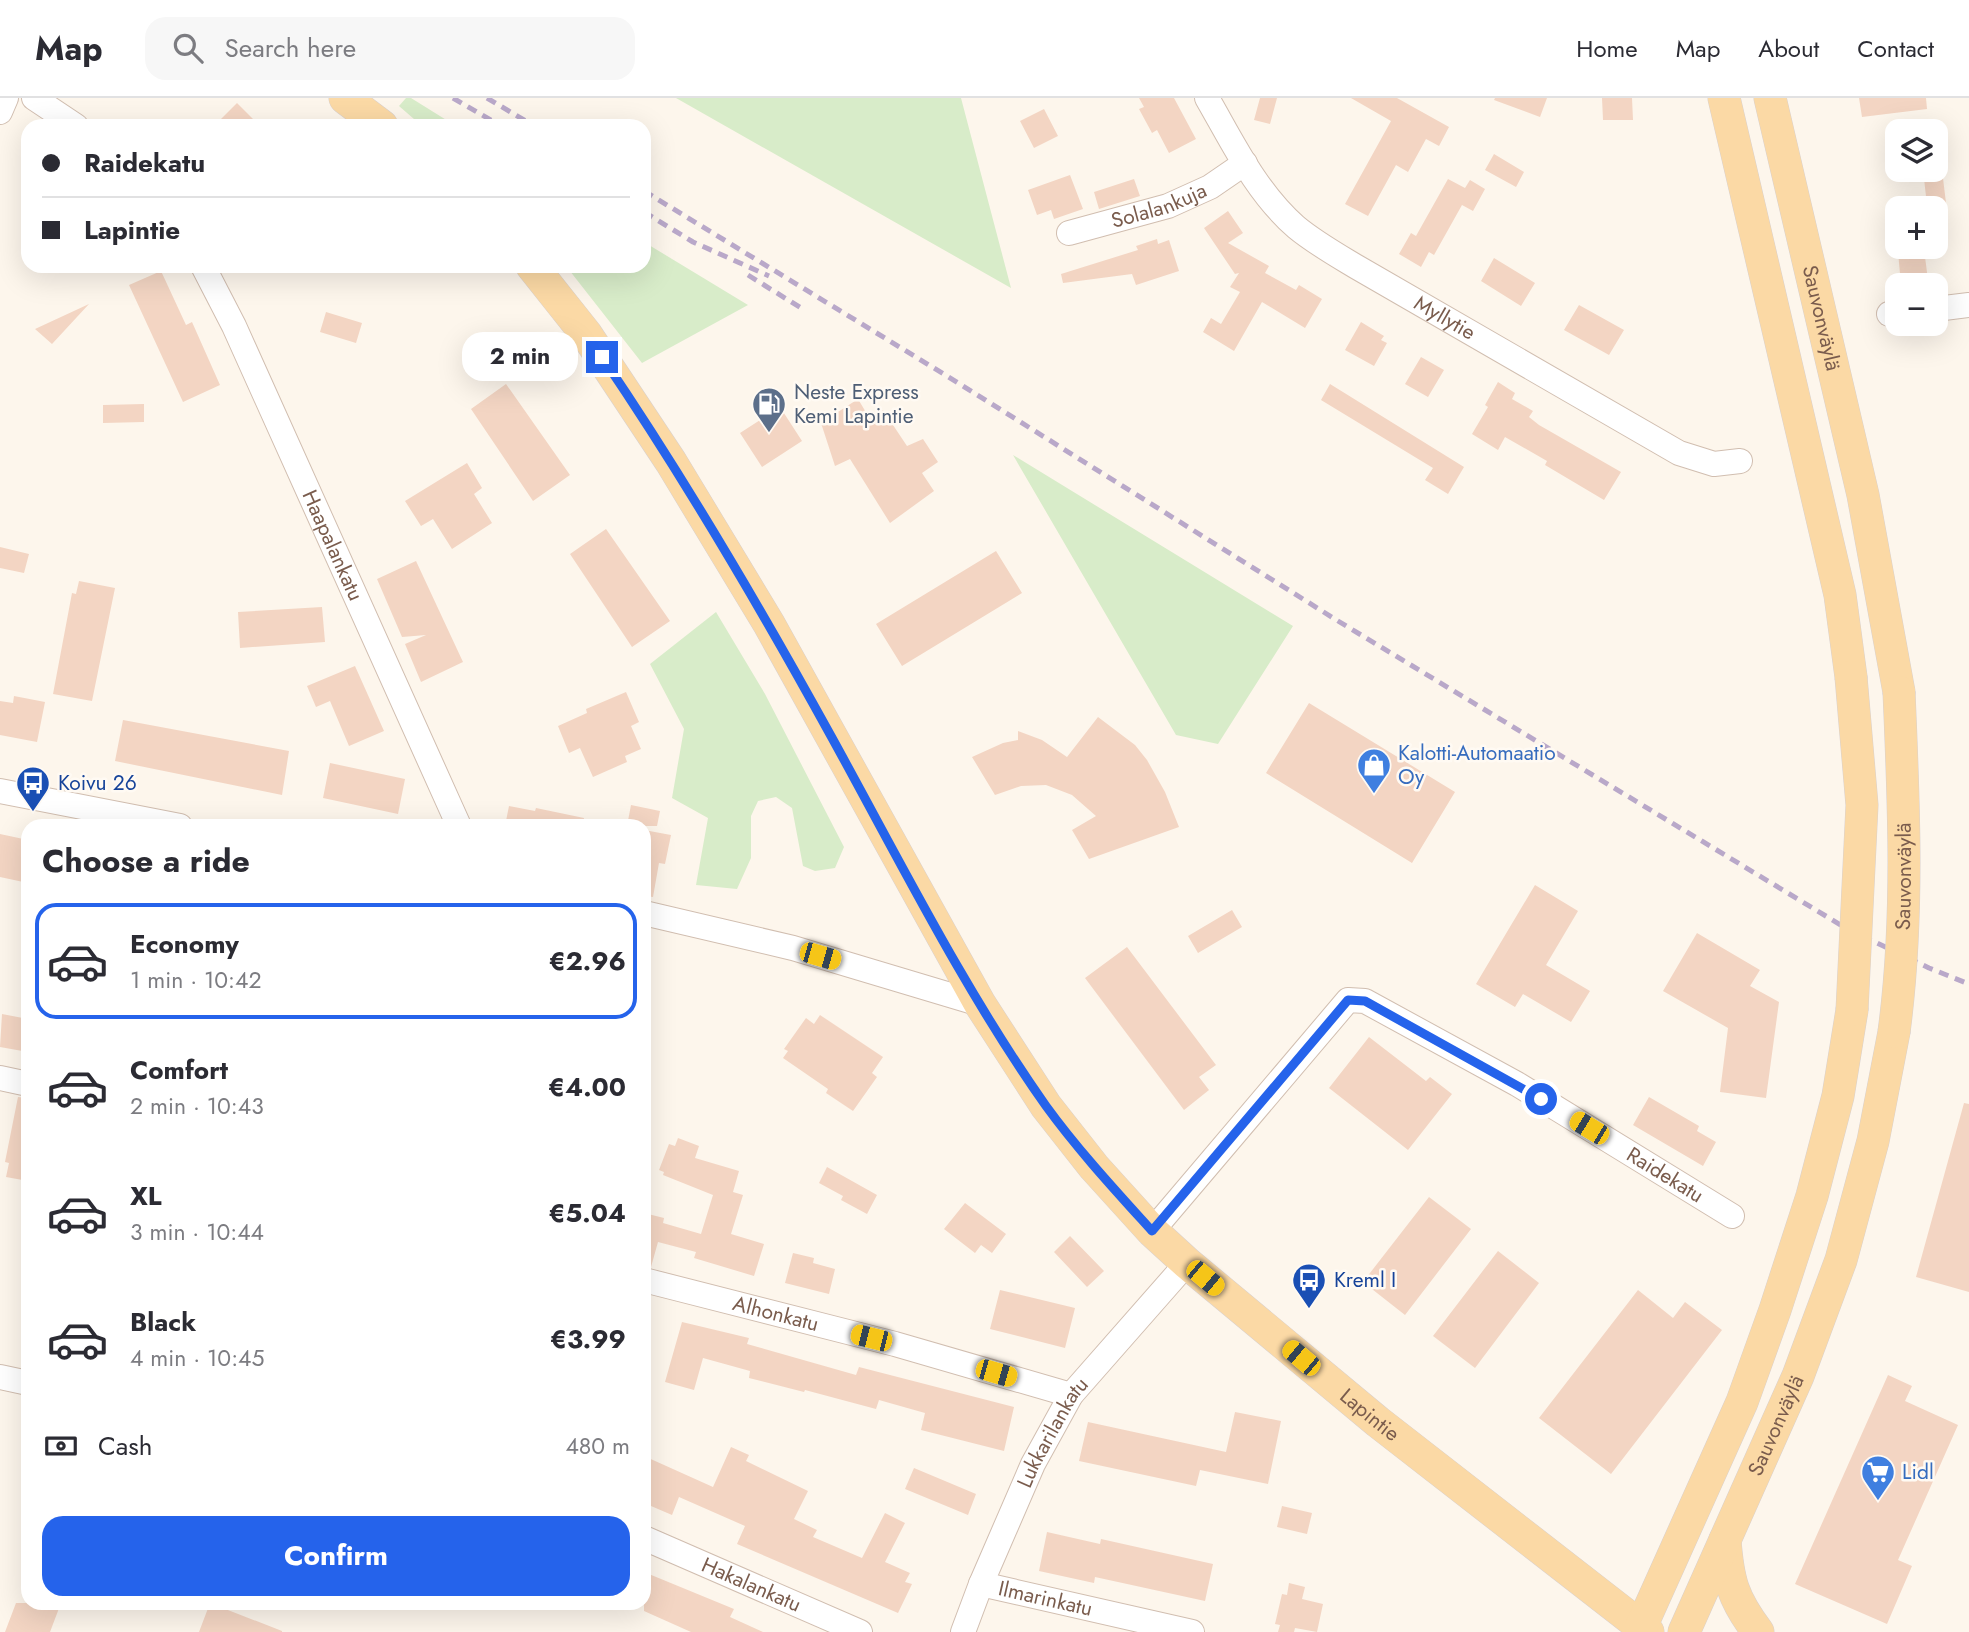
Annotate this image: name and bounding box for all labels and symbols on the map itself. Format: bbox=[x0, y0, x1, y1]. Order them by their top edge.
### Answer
street label: Solalankuja bbox=[1108, 175, 1212, 236]
street label: Sauvonväylä bbox=[1795, 262, 1848, 374]
street label: Myllytie bbox=[1408, 288, 1481, 348]
callout: 2 min bbox=[462, 332, 578, 382]
route end bbox=[586, 341, 618, 373]
place label: Neste Express Kemi Lapintie bbox=[794, 377, 919, 431]
fuel station icon: Neste Express Kemi Lapintie bbox=[750, 385, 788, 434]
street label: Haapalankatu bbox=[295, 485, 371, 606]
place label: Kalotti-Automaatio Oy bbox=[1398, 738, 1556, 792]
shop icon: Kalotti-Automaatio Oy bbox=[1355, 746, 1393, 795]
bus stop icon: Koivu 26 bbox=[14, 764, 52, 813]
place label: Koivu 26 bbox=[58, 768, 137, 798]
street label: Sauvonväylä bbox=[1888, 822, 1919, 931]
car bbox=[797, 940, 844, 972]
route start bbox=[1525, 1083, 1557, 1115]
car bbox=[1566, 1108, 1613, 1148]
street label: Raidekatu bbox=[1621, 1140, 1709, 1210]
car bbox=[1183, 1256, 1228, 1300]
bus stop icon: Kreml I bbox=[1290, 1261, 1328, 1310]
place label: Kreml I bbox=[1334, 1265, 1396, 1295]
street label: Alhonkatu bbox=[730, 1288, 822, 1339]
car bbox=[849, 1323, 894, 1353]
car bbox=[1279, 1336, 1324, 1380]
car bbox=[973, 1357, 1020, 1389]
street label: Lukkarilankatu bbox=[1010, 1370, 1095, 1492]
street label: Sauvonväylä bbox=[1740, 1370, 1812, 1481]
street label: Lapintie bbox=[1333, 1381, 1406, 1449]
supermarket icon: Lidl bbox=[1859, 1453, 1897, 1502]
place label: Lidl bbox=[1902, 1457, 1934, 1487]
street label: Hakalankatu bbox=[697, 1550, 806, 1620]
street label: Ilmarinkatu bbox=[995, 1573, 1095, 1624]

